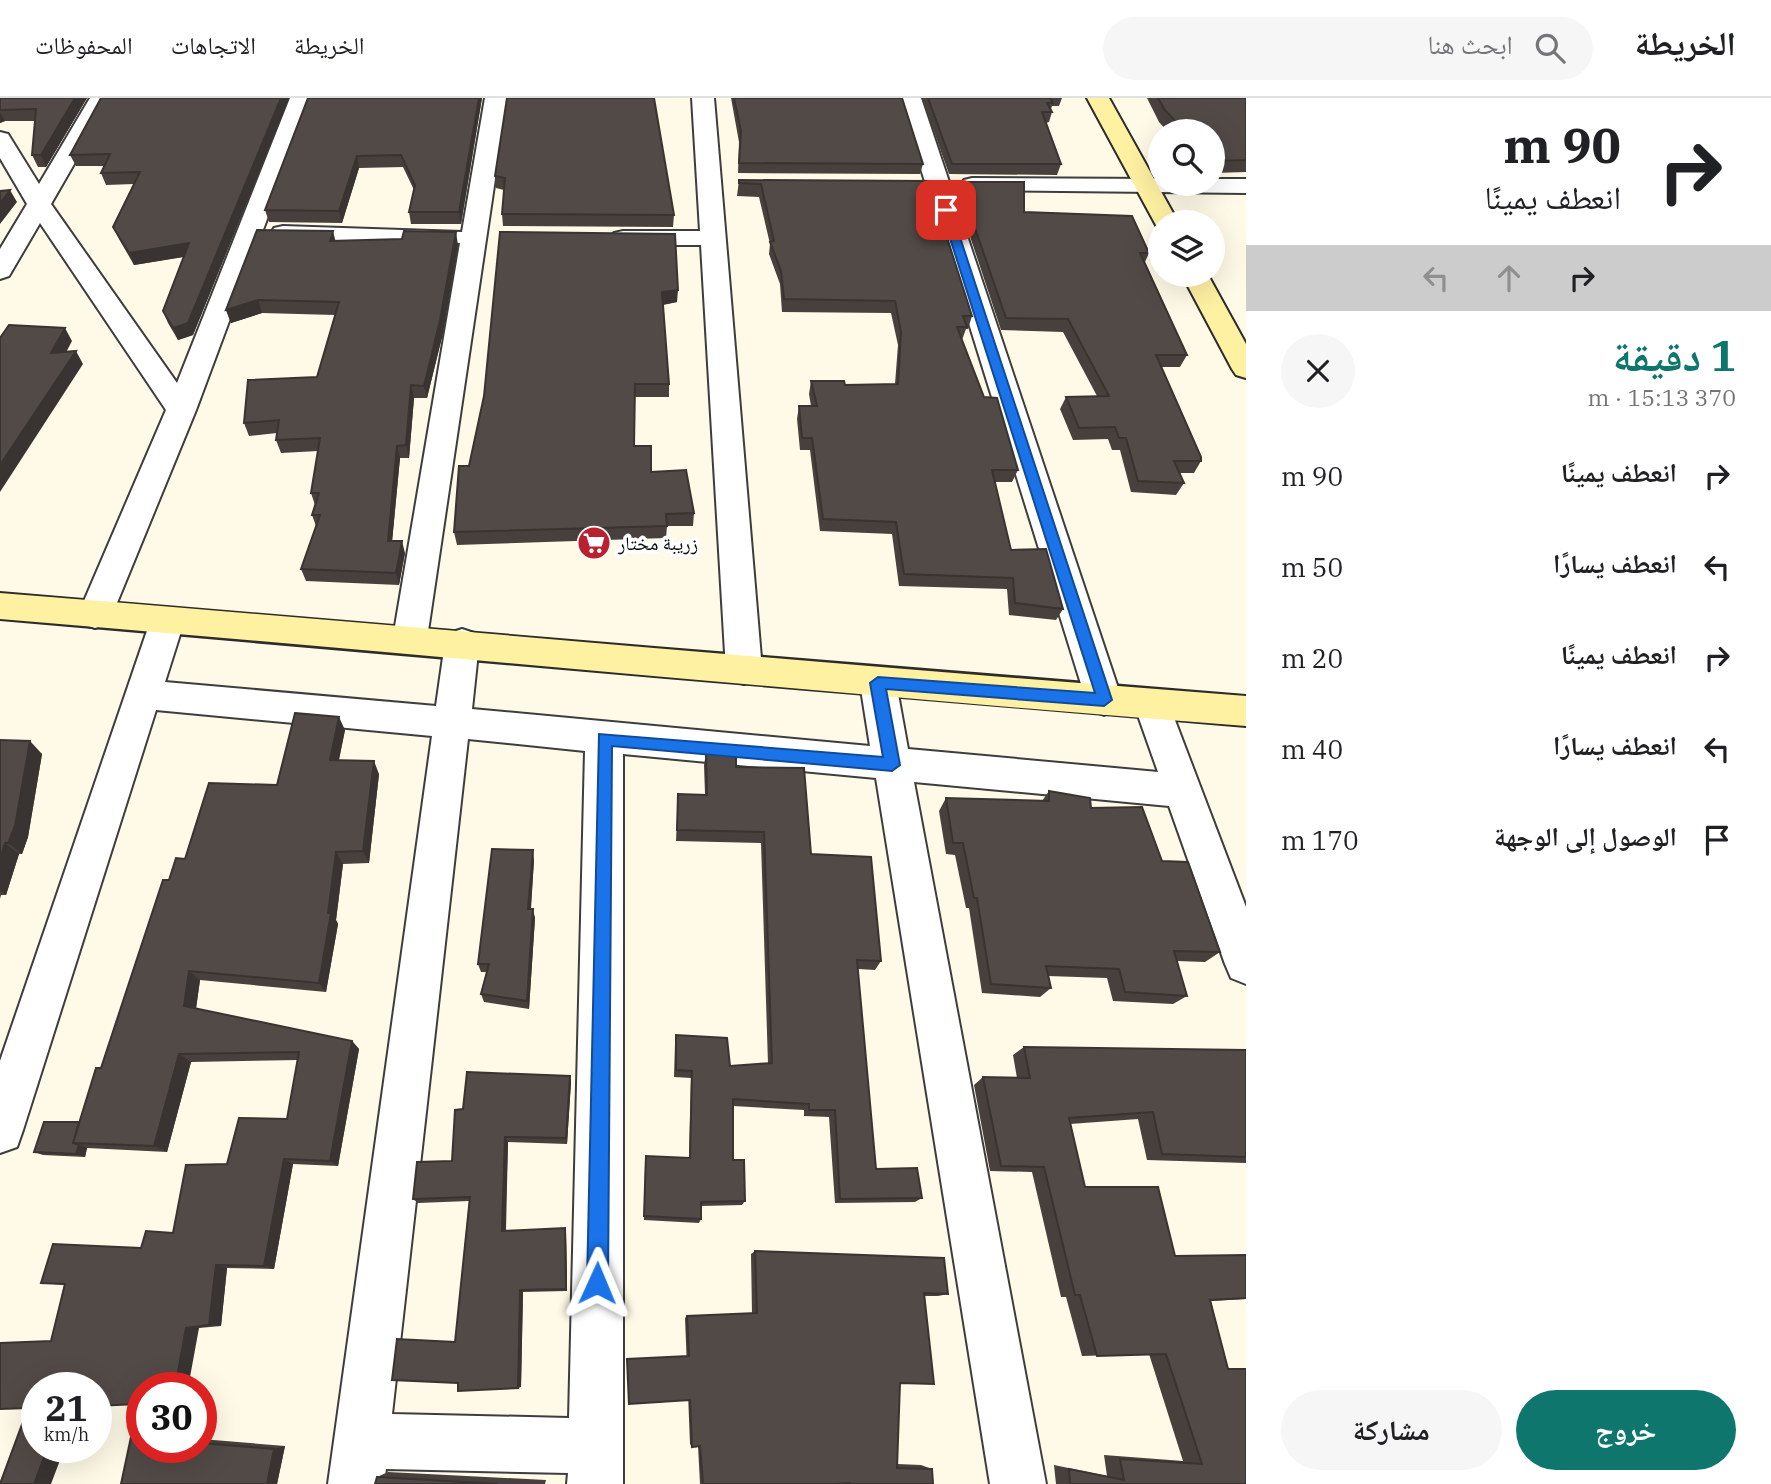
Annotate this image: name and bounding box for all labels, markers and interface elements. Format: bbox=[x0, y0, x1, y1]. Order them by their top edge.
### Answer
search box bbox=[1103, 17, 1593, 80]
text: الخريطة bbox=[1635, 21, 1736, 64]
text: ابحث هنا bbox=[1427, 27, 1513, 61]
text: المحفوظات bbox=[35, 29, 133, 61]
text: الاتجاهات bbox=[171, 29, 256, 61]
text: الخريطة bbox=[294, 29, 365, 61]
icon: search bbox=[1531, 29, 1569, 67]
text: 90 m bbox=[1503, 113, 1621, 176]
map controls bbox=[1148, 119, 1225, 287]
button: search bbox=[1148, 119, 1225, 196]
icon: right bbox=[1645, 126, 1736, 217]
text: انعطف يمينًا bbox=[1484, 176, 1621, 218]
pin bbox=[916, 180, 976, 240]
icon: arrive bbox=[927, 191, 965, 229]
button: layers bbox=[1148, 210, 1225, 287]
icon: left bbox=[1417, 259, 1455, 297]
icon: ahead bbox=[1490, 259, 1528, 297]
icon: right bbox=[1563, 259, 1601, 297]
text: 1 دقيقة bbox=[1613, 328, 1736, 383]
button: close bbox=[1281, 334, 1355, 408]
text: 370 m · 15:13 bbox=[1587, 382, 1736, 412]
text: انعطف يمينًا bbox=[1561, 455, 1677, 489]
icon: right bbox=[1698, 457, 1736, 495]
text: 90 m bbox=[1281, 459, 1343, 493]
supermarket icon: زريبة مختار bbox=[575, 524, 613, 562]
place label: زريبة مختار bbox=[617, 531, 698, 555]
text: انعطف يسارًا bbox=[1553, 546, 1677, 580]
icon: left bbox=[1698, 548, 1736, 586]
text: 50 m bbox=[1281, 550, 1343, 584]
text: انعطف يمينًا bbox=[1561, 637, 1677, 671]
icon: right bbox=[1698, 639, 1736, 677]
text: 20 m bbox=[1281, 641, 1343, 675]
text: انعطف يسارًا bbox=[1553, 728, 1677, 762]
icon: left bbox=[1698, 730, 1736, 768]
text: 40 m bbox=[1281, 732, 1343, 766]
text: الوصول إلى الوجهة bbox=[1494, 819, 1677, 853]
icon: arrive bbox=[1698, 821, 1736, 859]
text: 170 m bbox=[1281, 823, 1359, 857]
position arrow bbox=[560, 1246, 634, 1320]
speed limit sign: 30 bbox=[126, 1372, 217, 1463]
text: 21 bbox=[45, 1385, 88, 1431]
button: مشاركة bbox=[1281, 1390, 1502, 1470]
button: خروج bbox=[1516, 1390, 1736, 1470]
text: km/h bbox=[44, 1423, 89, 1446]

